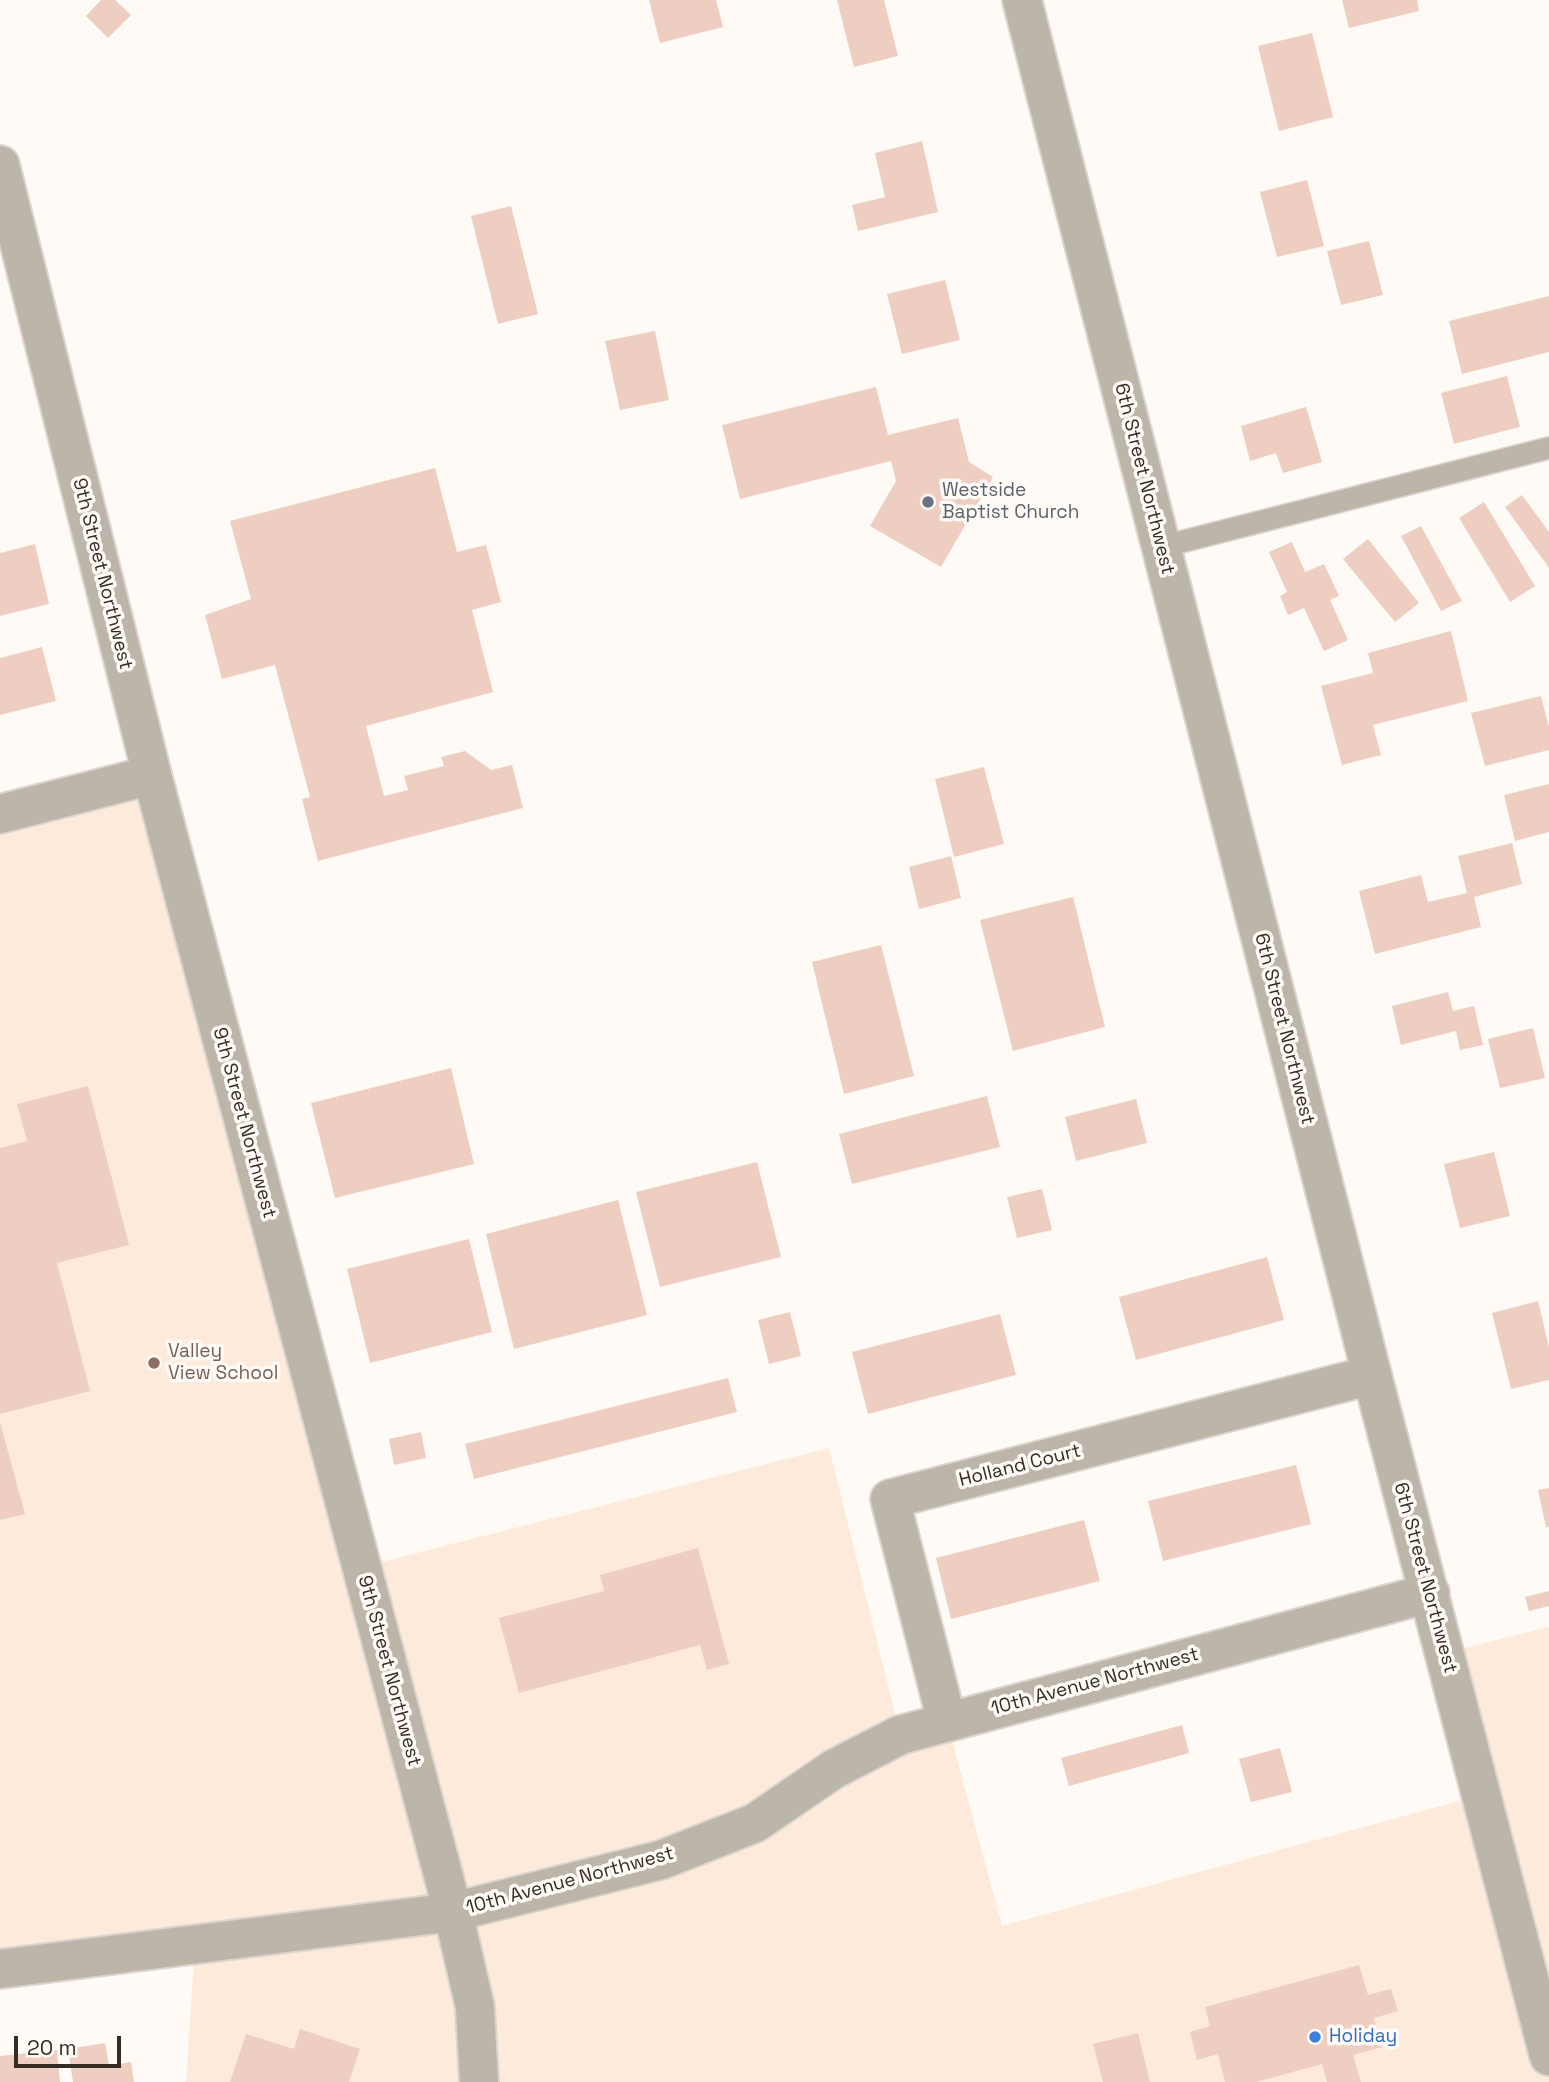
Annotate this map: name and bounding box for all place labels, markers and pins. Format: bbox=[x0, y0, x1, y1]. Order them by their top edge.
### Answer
place label: Westside Baptist Church bbox=[942, 480, 1079, 524]
marker: Westside Baptist Church bbox=[920, 494, 936, 510]
place label: Valley View School bbox=[168, 1341, 278, 1385]
marker: Valley View School bbox=[146, 1355, 162, 1371]
place label: Holiday bbox=[1329, 2026, 1397, 2048]
marker: Holiday bbox=[1307, 2029, 1323, 2045]

